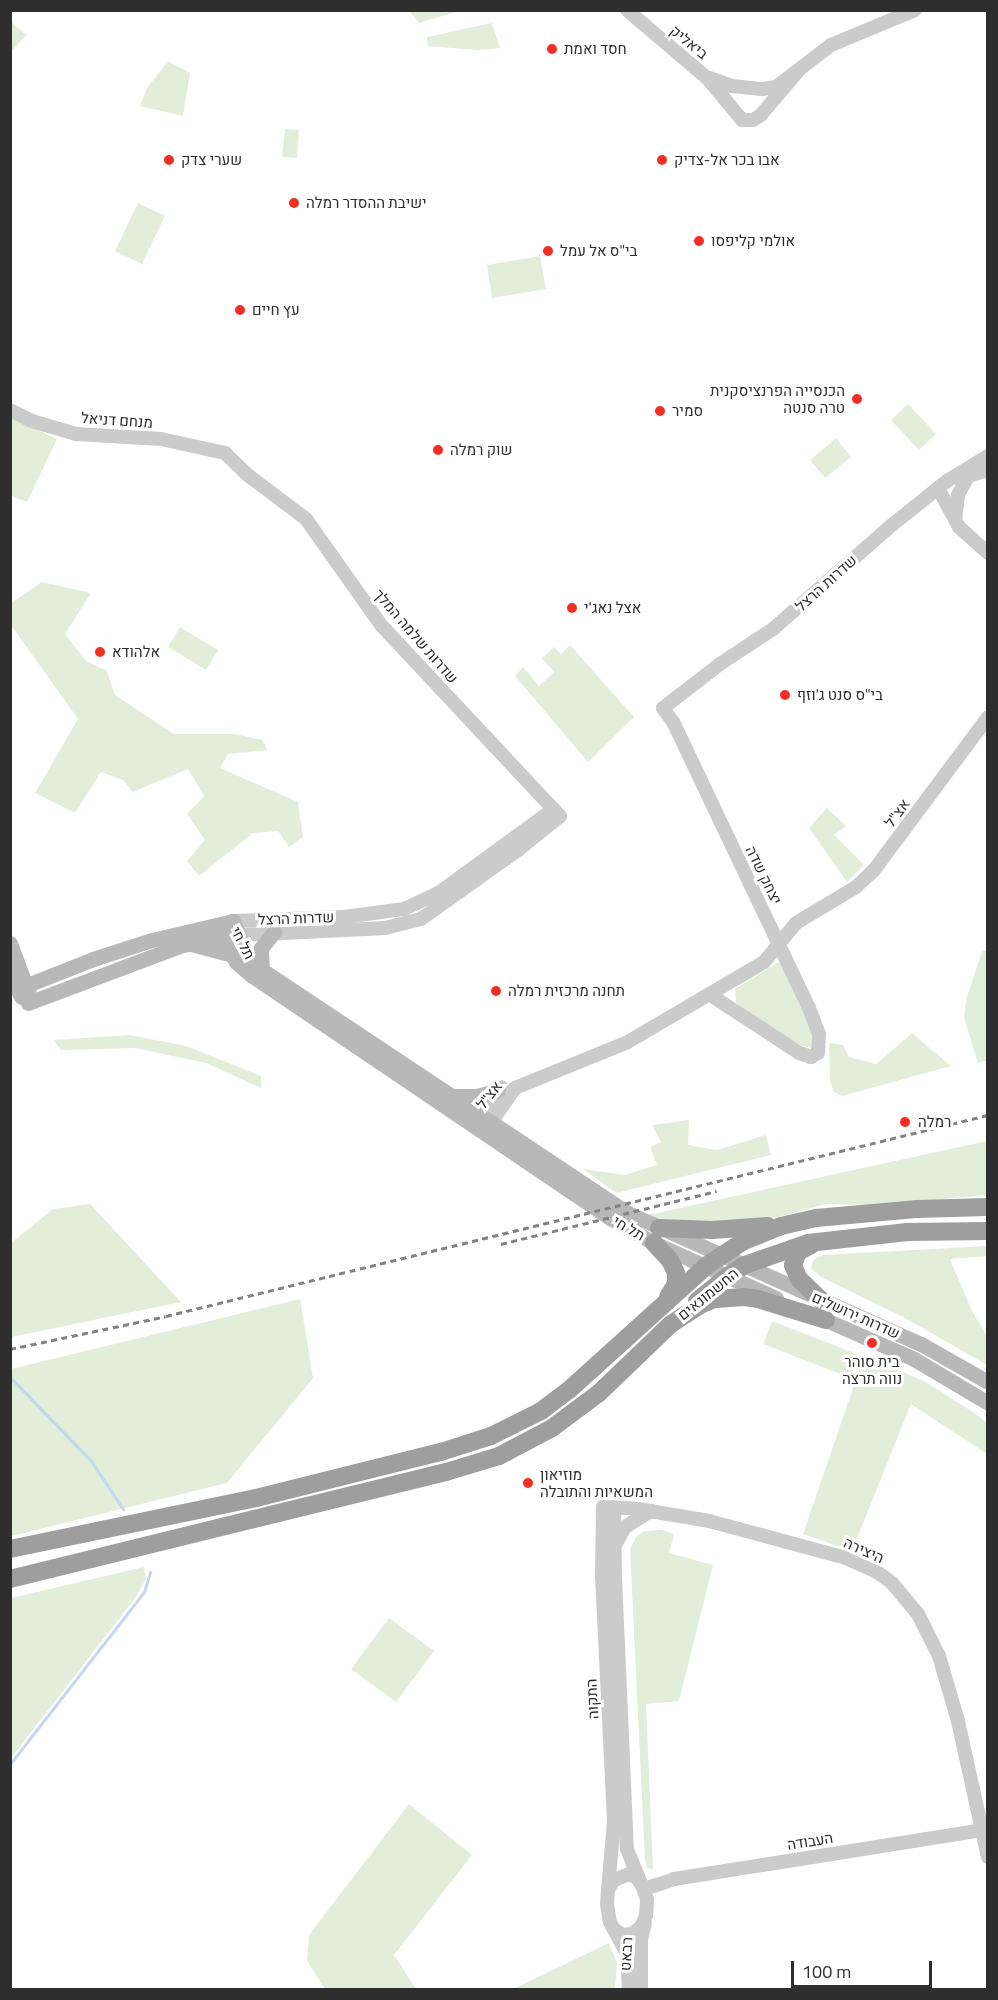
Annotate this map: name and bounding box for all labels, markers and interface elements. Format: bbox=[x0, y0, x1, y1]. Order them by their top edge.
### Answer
street label: ביאליק bbox=[666, 21, 712, 63]
place label: חסד ואמת bbox=[564, 40, 627, 58]
marker: חסד ואמת bbox=[545, 42, 559, 56]
place label: שערי צדק bbox=[181, 151, 242, 169]
place label: אבו בכר אל-צדיק bbox=[674, 151, 780, 169]
marker: שערי צדק bbox=[162, 153, 176, 167]
marker: אבו בכר אל-צדיק bbox=[655, 153, 669, 167]
place label: ישיבת ההסדר רמלה bbox=[306, 194, 427, 212]
marker: ישיבת ההסדר רמלה bbox=[287, 196, 301, 210]
place label: אולמי קליפסו bbox=[711, 232, 795, 250]
marker: אולמי קליפסו bbox=[692, 234, 706, 248]
place label: בי"ס אל עמל bbox=[560, 242, 637, 260]
marker: בי"ס אל עמל bbox=[541, 244, 555, 258]
place label: עץ חיים bbox=[252, 301, 300, 319]
marker: עץ חיים bbox=[233, 303, 247, 317]
place label: הכנסייה הפרנציסקנית טרה סנטה bbox=[710, 381, 845, 416]
marker: הכנסייה הפרנציסקנית טרה סנטה bbox=[850, 392, 864, 406]
place label: סמיר bbox=[672, 402, 703, 420]
marker: סמיר bbox=[653, 404, 667, 418]
street label: מנחם דניאל bbox=[80, 409, 154, 431]
place label: שוק רמלה bbox=[450, 441, 512, 459]
marker: שוק רמלה bbox=[431, 443, 445, 457]
street label: שדרות הרצל bbox=[792, 551, 860, 615]
street label: שדרות שלמה המלך bbox=[370, 585, 462, 687]
place label: אצל נאג'י bbox=[584, 599, 641, 617]
marker: אצל נאג'י bbox=[565, 601, 579, 615]
place label: אלהודא bbox=[112, 643, 160, 661]
marker: אלהודא bbox=[93, 645, 107, 659]
place label: בי"ס סנט ג'וזף bbox=[797, 686, 883, 704]
marker: בי"ס סנט ג'וזף bbox=[778, 688, 792, 702]
street label: אצ"ל bbox=[880, 795, 914, 831]
street label: יצחק שדה bbox=[742, 843, 786, 907]
street label: שדרות הרצל bbox=[258, 908, 334, 928]
street label: תל חי bbox=[227, 924, 259, 962]
place label: תחנה מרכזית רמלה bbox=[508, 982, 625, 1000]
marker: תחנה מרכזית רמלה bbox=[489, 984, 503, 998]
street label: אצ"ל bbox=[472, 1077, 506, 1113]
marker: רמלה bbox=[896, 1113, 914, 1131]
place label: רמלה bbox=[918, 1113, 951, 1131]
street label: תל חי bbox=[610, 1212, 648, 1244]
street label: החשמונאים bbox=[674, 1264, 742, 1324]
street label: שדרות ירושלים bbox=[809, 1288, 903, 1342]
marker: בית סוהר נווה תרצה bbox=[865, 1336, 879, 1350]
place label: בית סוהר נווה תרצה bbox=[842, 1352, 902, 1387]
place label: מוזיאון המשאיות והתובלה bbox=[540, 1465, 653, 1500]
marker: מוזיאון המשאיות והתובלה bbox=[521, 1476, 535, 1490]
street label: היצירה bbox=[841, 1533, 887, 1567]
street label: התקוה bbox=[582, 1678, 602, 1720]
street label: העבודה bbox=[786, 1828, 834, 1854]
street label: רבאט bbox=[616, 1936, 636, 1972]
scale bar bbox=[794, 1949, 935, 1987]
text: 100 m bbox=[802, 1958, 851, 1985]

